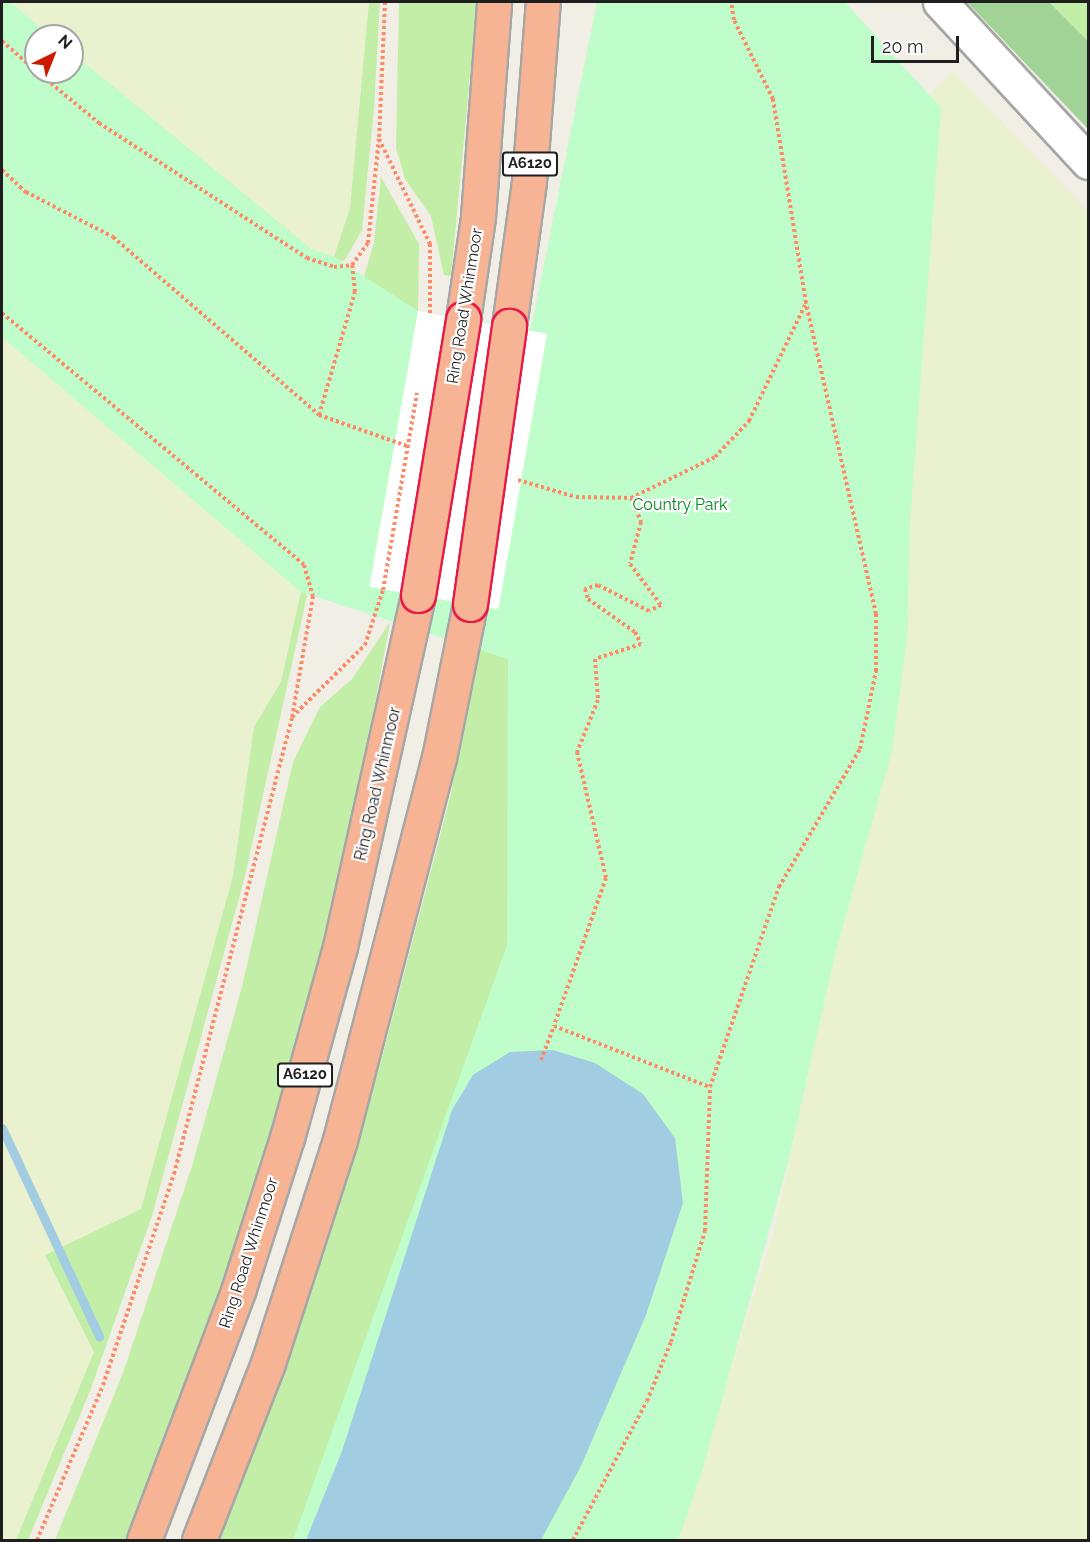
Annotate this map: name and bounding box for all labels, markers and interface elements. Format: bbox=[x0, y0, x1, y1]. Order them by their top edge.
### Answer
north arrow bbox=[24, 24, 84, 84]
scale bar bbox=[874, 24, 962, 62]
text: N bbox=[54, 31, 76, 53]
text: 20 m bbox=[882, 36, 924, 57]
road number: A6120 bbox=[502, 152, 558, 176]
street label: Ring Road Whinmoor bbox=[443, 227, 487, 385]
park label: Country Park bbox=[632, 495, 728, 515]
street label: Ring Road Whinmoor bbox=[351, 705, 405, 863]
road number: A6120 bbox=[276, 1063, 334, 1087]
street label: Ring Road Whinmoor bbox=[215, 1175, 283, 1331]

